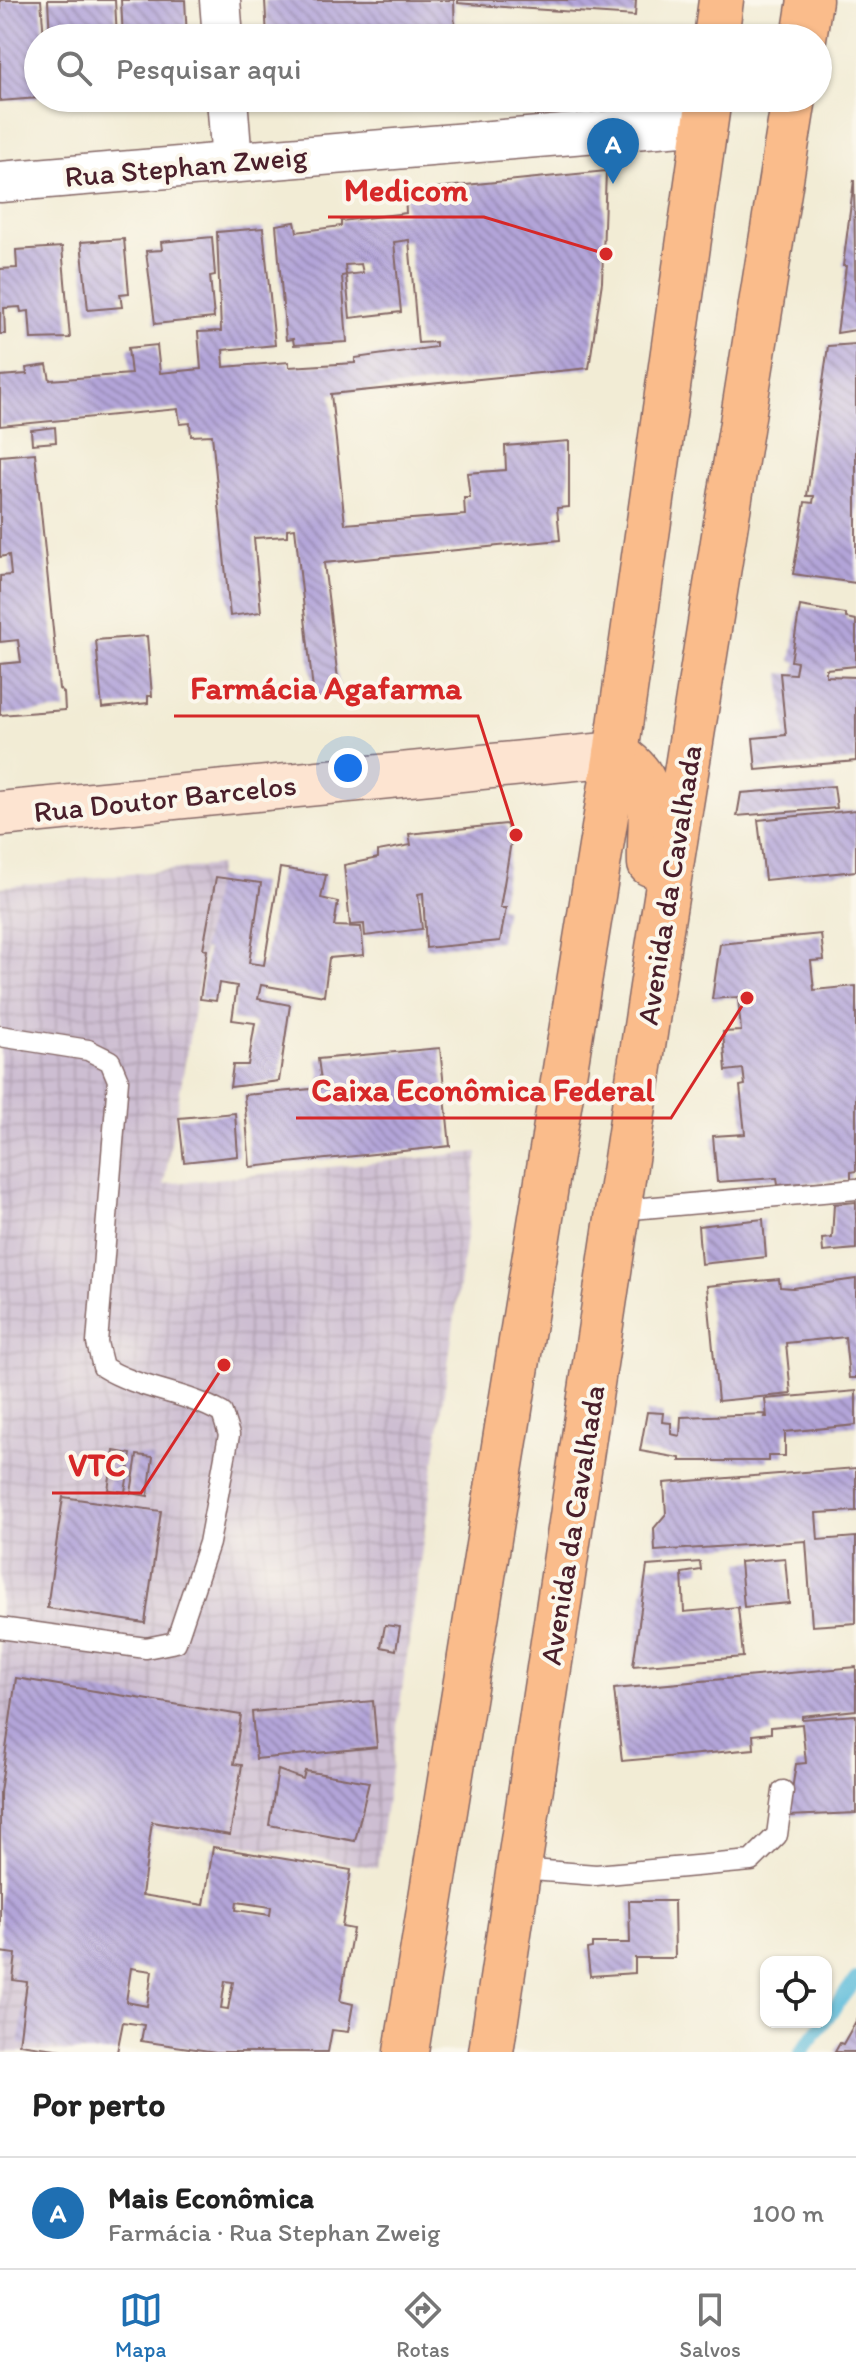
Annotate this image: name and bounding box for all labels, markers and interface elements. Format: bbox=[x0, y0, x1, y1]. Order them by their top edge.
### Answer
search box bbox=[24, 24, 832, 112]
icon: search bbox=[52, 46, 96, 90]
text: Pesquisar aqui bbox=[116, 50, 301, 87]
pin: A bbox=[587, 118, 639, 184]
street label: Rua Stephan Zweig bbox=[63, 137, 310, 195]
callout: Medicom bbox=[328, 161, 484, 217]
text: Medicom bbox=[344, 171, 468, 209]
callout: Farmácia Agafarma bbox=[174, 660, 478, 716]
text: Farmácia Agafarma bbox=[190, 669, 462, 707]
street label: Avenida da Cavalhada bbox=[629, 742, 709, 1028]
your location bbox=[328, 748, 368, 788]
street label: Rua Doutor Barcelos bbox=[32, 766, 298, 830]
callout: Caixa Econômica Federal bbox=[296, 1062, 671, 1118]
text: Caixa Econômica Federal bbox=[311, 1071, 656, 1109]
street label: Avenida da Cavalhada bbox=[532, 1382, 612, 1668]
callout: VTC bbox=[52, 1437, 141, 1493]
text: VTC bbox=[68, 1446, 126, 1484]
map controls bbox=[760, 1956, 832, 2028]
button: locate bbox=[760, 1956, 832, 2028]
text: Por perto bbox=[32, 2084, 165, 2125]
text: Mais Econômica bbox=[108, 2179, 314, 2216]
text: A bbox=[50, 2197, 66, 2229]
text: 100 m bbox=[752, 2197, 824, 2229]
text: Farmácia · Rua Stephan Zweig bbox=[108, 2216, 440, 2248]
tab: Mapa bbox=[115, 2288, 166, 2363]
tab: Rotas bbox=[396, 2288, 450, 2363]
tab: Salvos bbox=[680, 2288, 741, 2363]

